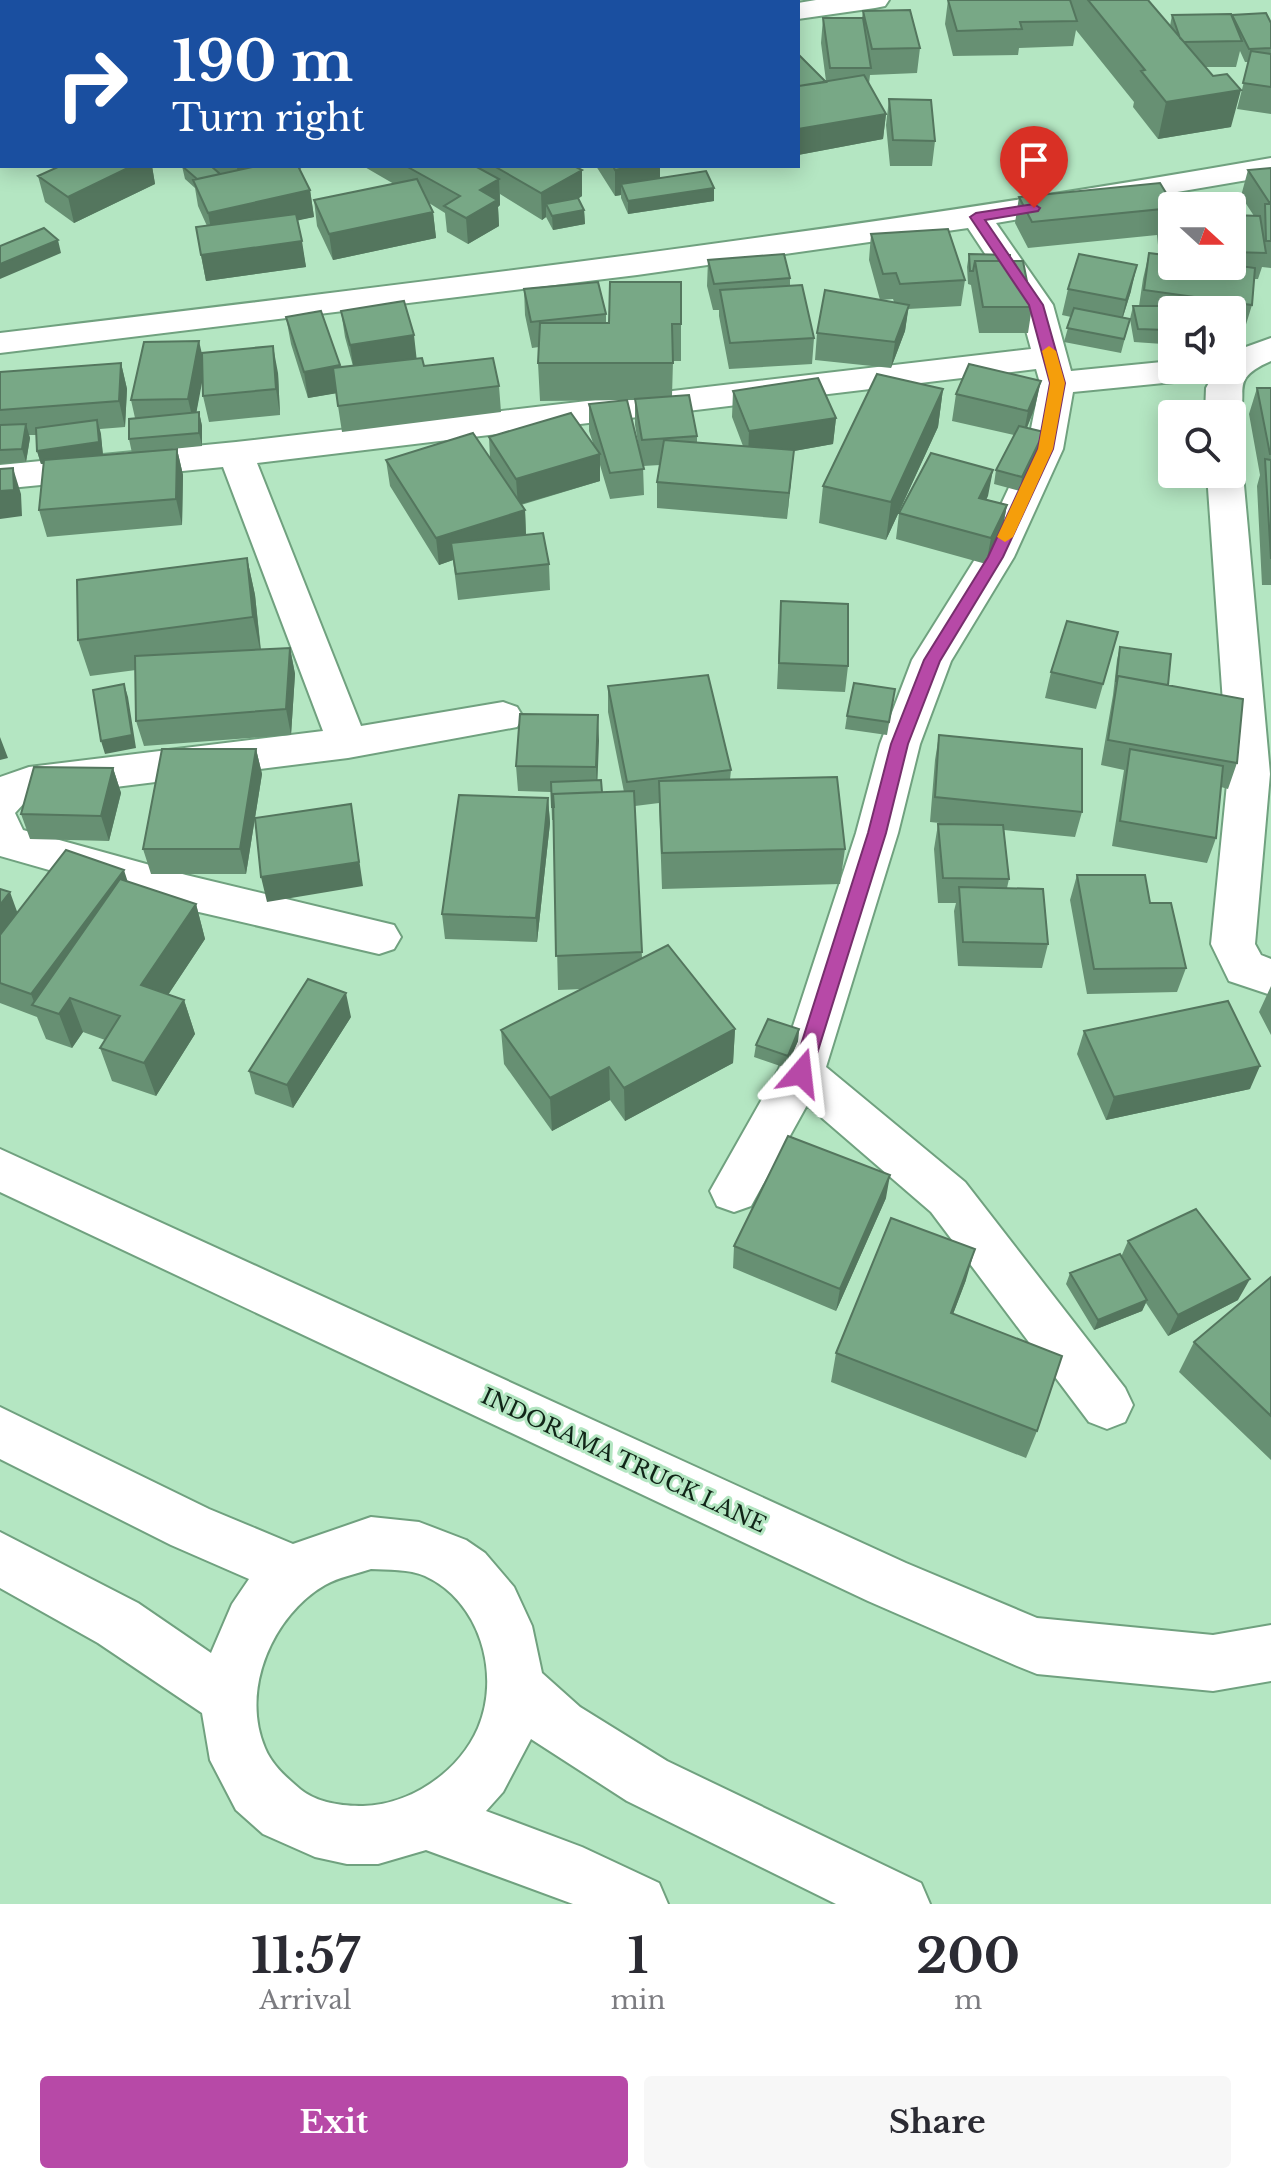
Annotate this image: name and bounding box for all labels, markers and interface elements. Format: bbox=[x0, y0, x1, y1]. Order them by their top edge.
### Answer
text: 190 m bbox=[172, 27, 353, 96]
icon: right bbox=[40, 32, 144, 136]
text: Turn right bbox=[172, 96, 365, 141]
pin bbox=[1000, 126, 1068, 208]
icon: arrive bbox=[1012, 138, 1056, 182]
north arrow bbox=[1158, 192, 1246, 280]
map controls bbox=[1158, 192, 1246, 488]
button: sound bbox=[1158, 296, 1246, 384]
button: search bbox=[1158, 400, 1246, 488]
position arrow bbox=[759, 1031, 843, 1115]
street label: INDORAMA TRUCK LANE bbox=[477, 1382, 771, 1539]
text: 11:57 bbox=[251, 1926, 360, 1986]
text: 1 bbox=[628, 1926, 649, 1986]
text: 200 bbox=[916, 1926, 1020, 1986]
text: Arrival bbox=[259, 1984, 351, 2016]
text: min bbox=[611, 1984, 665, 2016]
text: m bbox=[954, 1984, 982, 2016]
button: Exit bbox=[40, 2076, 628, 2168]
button: Share bbox=[644, 2076, 1231, 2168]

